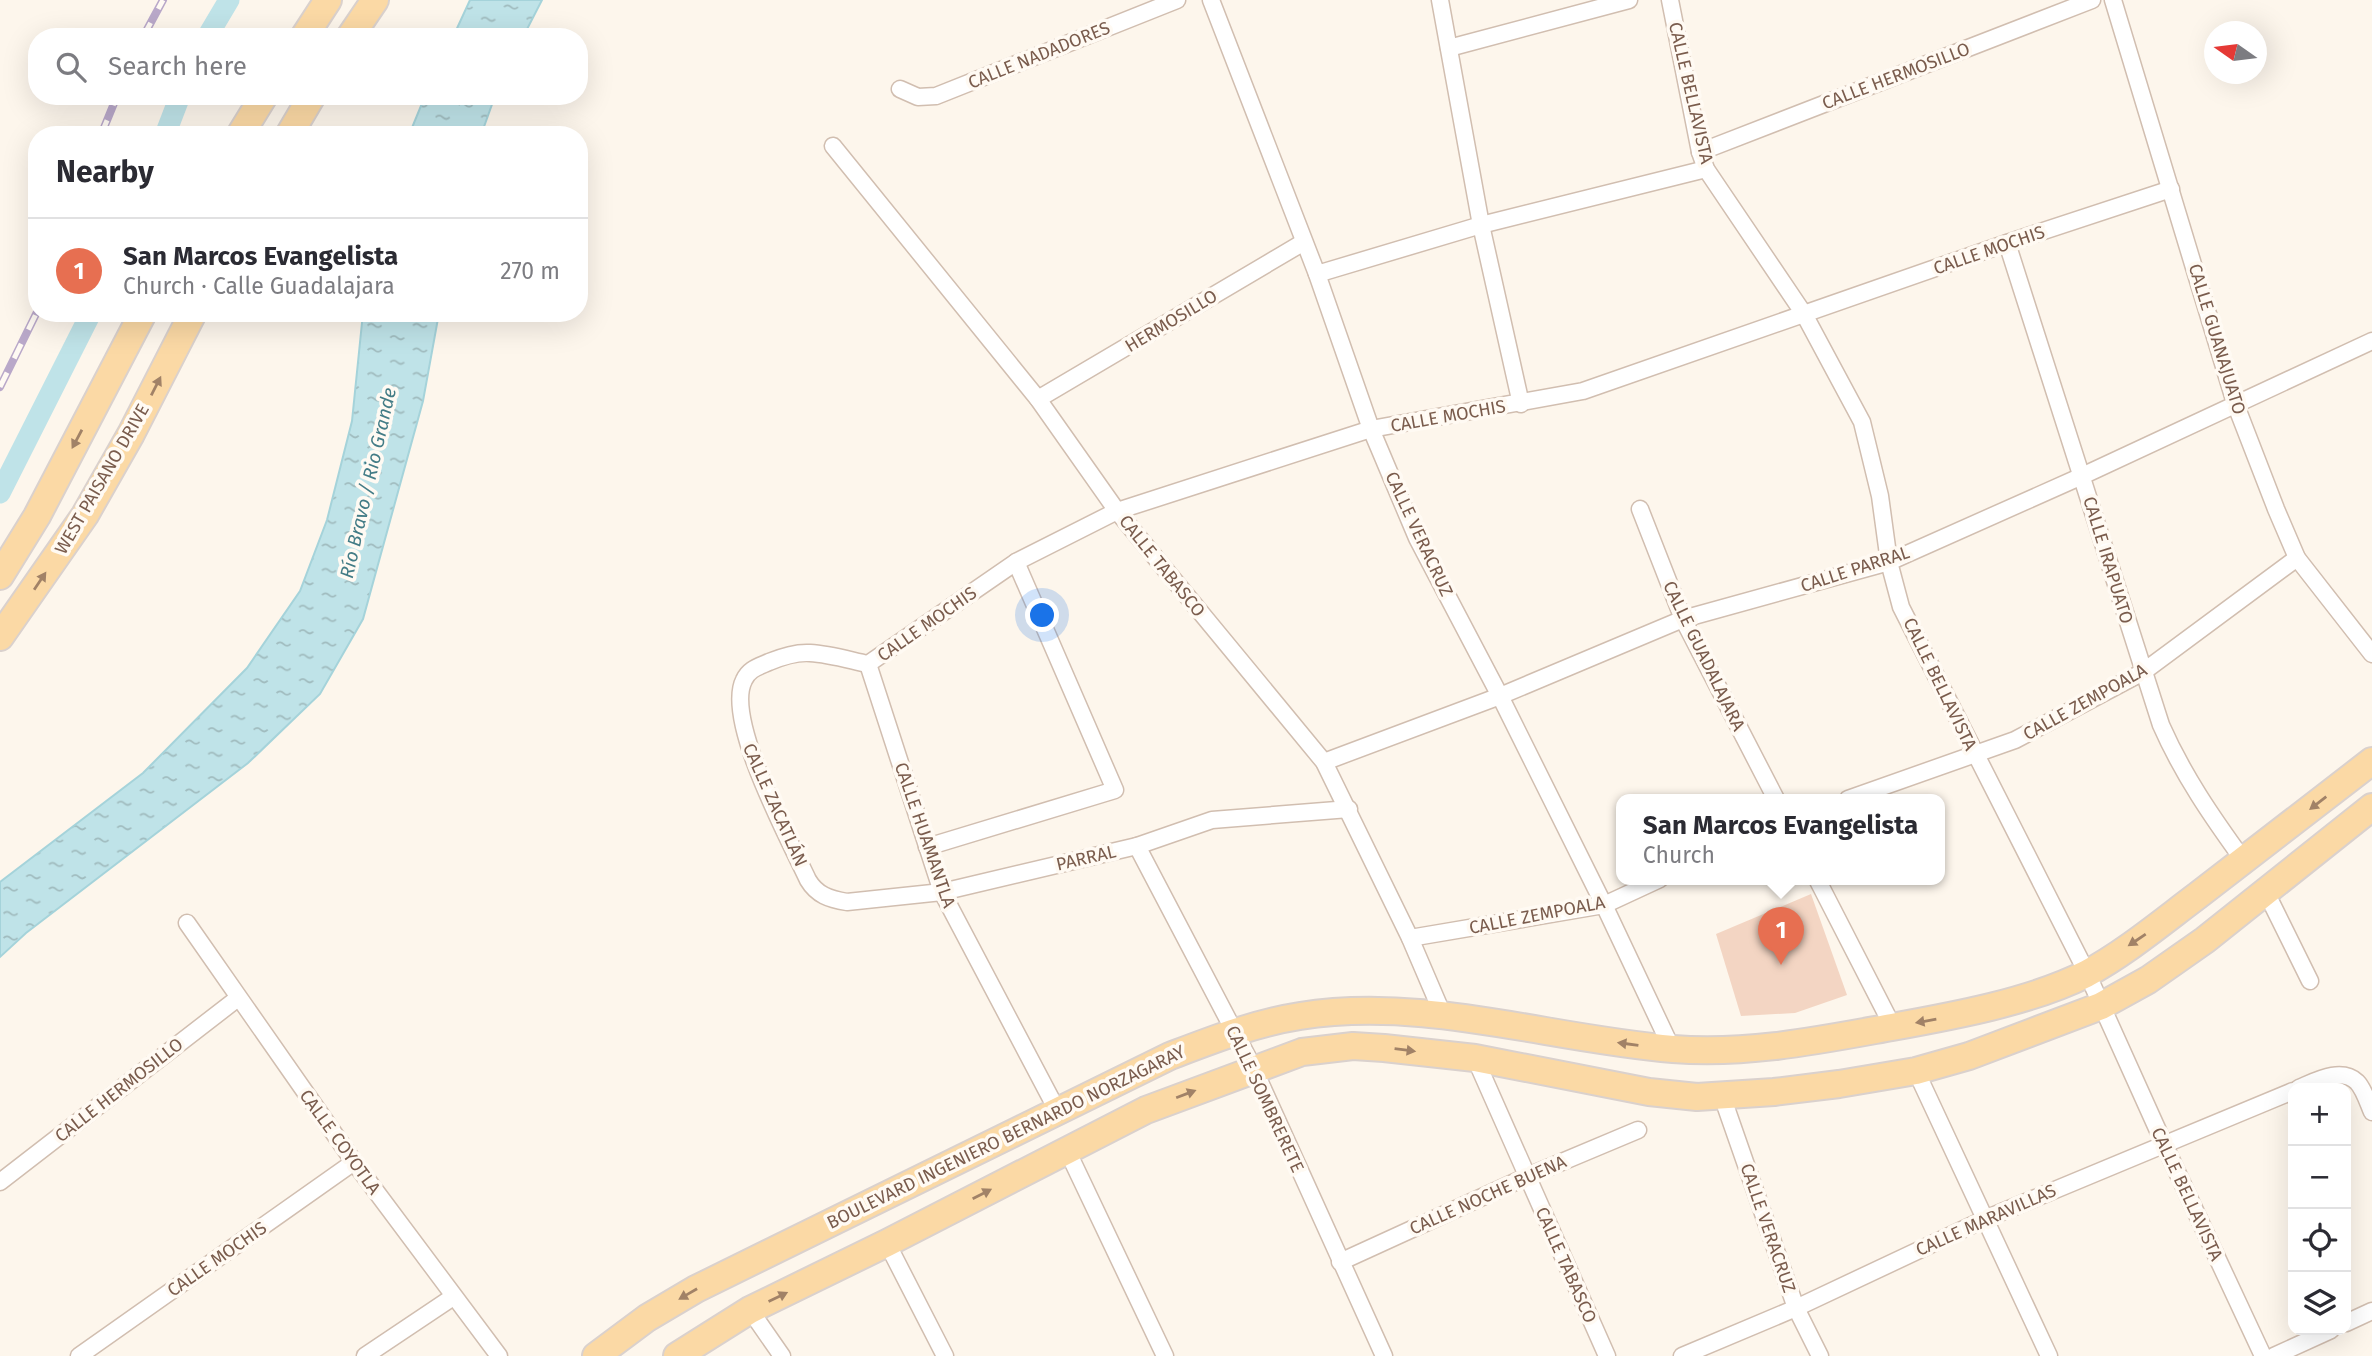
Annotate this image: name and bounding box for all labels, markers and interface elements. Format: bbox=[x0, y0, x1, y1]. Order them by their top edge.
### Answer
street label: CALLE NADADORES bbox=[965, 16, 1113, 94]
street label: CALLE BELLAVISTA bbox=[1664, 20, 1718, 167]
north arrow bbox=[2204, 21, 2267, 84]
search box bbox=[28, 28, 588, 105]
street label: CALLE HERMOSILLO bbox=[1819, 38, 1973, 114]
icon: search bbox=[52, 48, 90, 86]
text: Search here bbox=[108, 51, 247, 82]
text: Nearby bbox=[56, 154, 154, 190]
street label: CALLE MOCHIS bbox=[1930, 221, 2048, 279]
text: San Marcos Evangelista bbox=[123, 241, 398, 272]
text: 1 bbox=[74, 257, 84, 285]
text: 270 m bbox=[500, 257, 560, 285]
street label: CALLE GUANAJUATO bbox=[2184, 261, 2250, 417]
text: Church · Calle Guadalajara bbox=[123, 272, 395, 300]
street label: HERMOSILLO bbox=[1121, 285, 1221, 357]
one-way arrow bbox=[150, 376, 161, 396]
water label: Río Bravo / Rio Grande bbox=[335, 385, 401, 581]
street label: CALLE MOCHIS bbox=[1389, 395, 1507, 437]
street label: WEST PAISANO DRIVE bbox=[50, 400, 154, 558]
one-way arrow bbox=[72, 429, 83, 449]
street label: CALLE VERACRUZ bbox=[1380, 468, 1458, 600]
street label: CALLE IRAPUATO bbox=[2078, 494, 2138, 626]
street label: CALLE TABASCO bbox=[1114, 511, 1210, 621]
street label: CALLE PARRAL bbox=[1798, 541, 1912, 597]
one-way arrow bbox=[33, 572, 46, 591]
street label: CALLE GUADALAJARA bbox=[1658, 577, 1750, 735]
street label: CALLE MOCHIS bbox=[873, 581, 981, 666]
your location bbox=[1025, 598, 1059, 632]
street label: CALLE BELLAVISTA bbox=[1898, 614, 1982, 754]
street label: CALLE ZEMPOALA bbox=[2019, 659, 2151, 745]
street label: CALLE ZACATLÁN bbox=[738, 740, 813, 870]
street label: CALLE HUAMANTLA bbox=[890, 759, 960, 911]
popup bbox=[1616, 794, 1945, 885]
one-way arrow bbox=[2309, 796, 2327, 810]
text: San Marcos Evangelista bbox=[1643, 810, 1918, 841]
street label: PARRAL bbox=[1054, 840, 1118, 876]
text: Church bbox=[1643, 841, 1715, 869]
street label: CALLE ZEMPOALA bbox=[1467, 891, 1608, 939]
pin: 1 bbox=[1758, 907, 1804, 965]
one-way arrow bbox=[2127, 934, 2147, 947]
one-way arrow bbox=[1915, 1016, 1937, 1027]
street label: CALLE SOMBRERETE bbox=[1221, 1022, 1309, 1176]
street label: CALLE HERMOSILLO bbox=[51, 1033, 187, 1147]
one-way arrow bbox=[1617, 1038, 1639, 1049]
street label: BOULEVARD INGENIERO BERNARDO NORZAGARAY bbox=[823, 1040, 1189, 1234]
one-way arrow bbox=[1394, 1045, 1416, 1056]
map controls bbox=[2288, 1083, 2351, 1335]
button: + bbox=[2288, 1083, 2351, 1146]
street label: CALLE COYOTLA bbox=[295, 1085, 386, 1199]
one-way arrow bbox=[1175, 1089, 1196, 1100]
street label: CALLE BELLAVISTA bbox=[2146, 1124, 2228, 1265]
button: − bbox=[2288, 1146, 2351, 1209]
street label: CALLE NOCHE BUENA bbox=[1406, 1150, 1570, 1239]
street label: CALLE VERACRUZ bbox=[1736, 1160, 1800, 1296]
street label: CALLE MARAVILLAS bbox=[1912, 1179, 2060, 1261]
one-way arrow bbox=[972, 1189, 992, 1201]
street label: CALLE TABASCO bbox=[1531, 1204, 1601, 1326]
button: locate bbox=[2288, 1209, 2351, 1272]
street label: CALLE MOCHIS bbox=[163, 1216, 271, 1301]
button: layers bbox=[2288, 1272, 2351, 1335]
one-way arrow bbox=[678, 1288, 698, 1300]
one-way arrow bbox=[768, 1291, 788, 1302]

